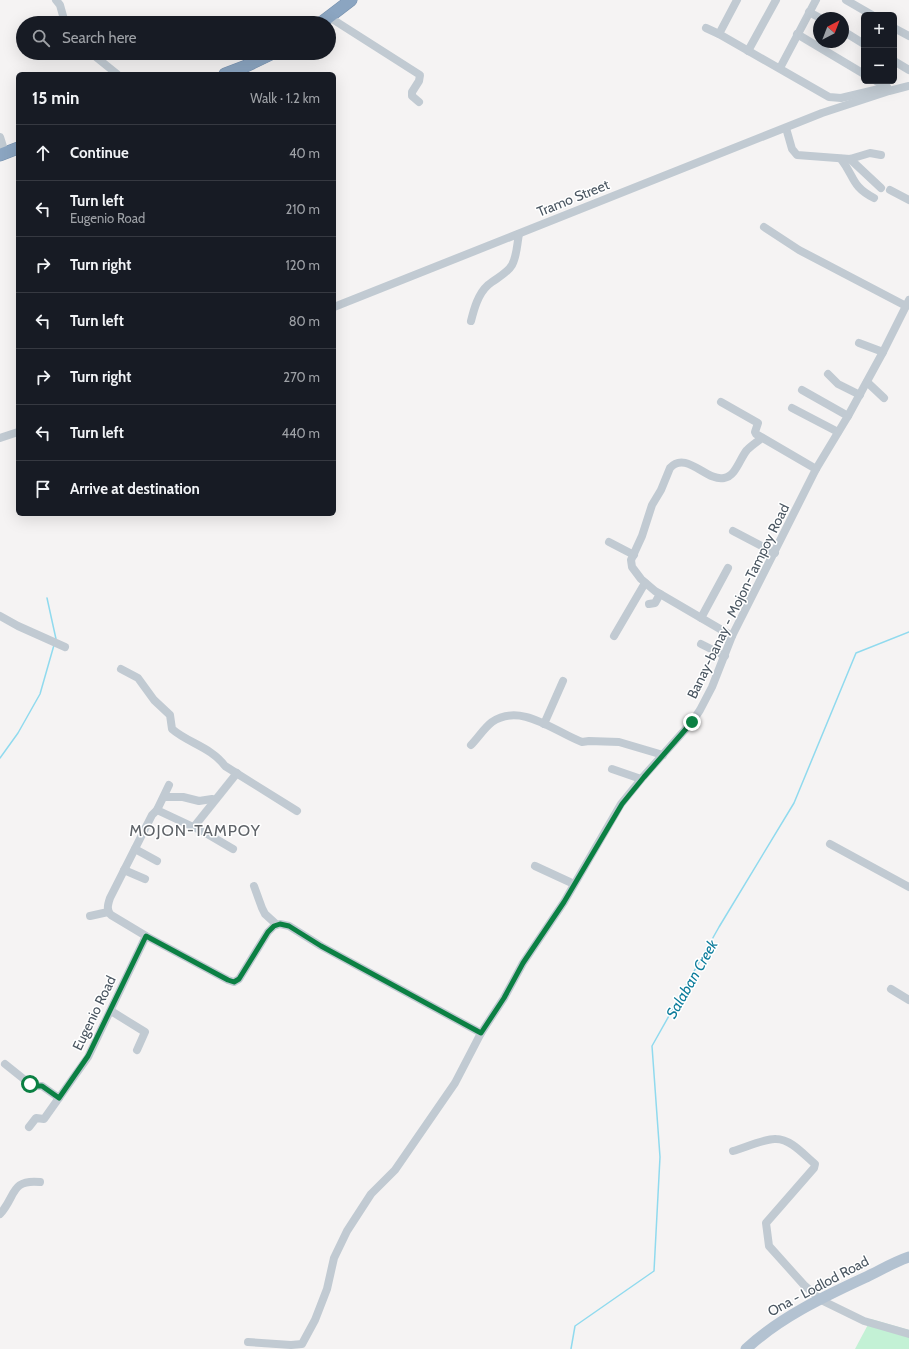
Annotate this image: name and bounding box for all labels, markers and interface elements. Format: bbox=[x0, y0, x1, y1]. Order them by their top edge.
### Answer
north arrow bbox=[813, 12, 849, 48]
map controls bbox=[861, 12, 897, 84]
button: + bbox=[861, 12, 897, 48]
search box bbox=[16, 16, 336, 60]
icon: search bbox=[30, 27, 52, 49]
text: Search here bbox=[62, 29, 137, 47]
button: − bbox=[861, 48, 897, 84]
text: 15 min bbox=[32, 88, 79, 108]
text: Walk · 1.2 km bbox=[250, 90, 320, 106]
icon: ahead bbox=[32, 142, 54, 164]
text: Continue bbox=[70, 144, 129, 162]
text: 40 m bbox=[289, 145, 320, 161]
street label: Tramo Street bbox=[534, 175, 612, 221]
text: Turn left bbox=[70, 192, 124, 210]
icon: left bbox=[32, 198, 54, 220]
text: 210 m bbox=[286, 201, 320, 217]
text: Eugenio Road bbox=[70, 210, 145, 226]
icon: right bbox=[32, 254, 54, 276]
text: Turn right bbox=[70, 256, 131, 274]
text: 120 m bbox=[286, 257, 320, 273]
icon: left bbox=[32, 310, 54, 332]
text: Turn left bbox=[70, 312, 124, 330]
text: 80 m bbox=[289, 313, 320, 329]
icon: right bbox=[32, 366, 54, 388]
text: Turn right bbox=[70, 368, 131, 386]
text: 270 m bbox=[283, 369, 320, 385]
icon: left bbox=[32, 422, 54, 444]
text: Turn left bbox=[70, 424, 124, 442]
text: 440 m bbox=[282, 425, 320, 441]
icon: arrive bbox=[32, 478, 54, 500]
text: Arrive at destination bbox=[70, 480, 200, 498]
street label: Banay-banay - Mojon-Tampoy Road bbox=[683, 501, 793, 701]
route end bbox=[683, 713, 701, 731]
district label: MOJON-TAMPOY bbox=[129, 821, 261, 840]
water label: Salaban Creek bbox=[662, 936, 722, 1021]
street label: Eugenio Road bbox=[68, 973, 120, 1053]
route start bbox=[21, 1075, 39, 1093]
street label: Ona - Lodlod Road bbox=[764, 1252, 872, 1320]

